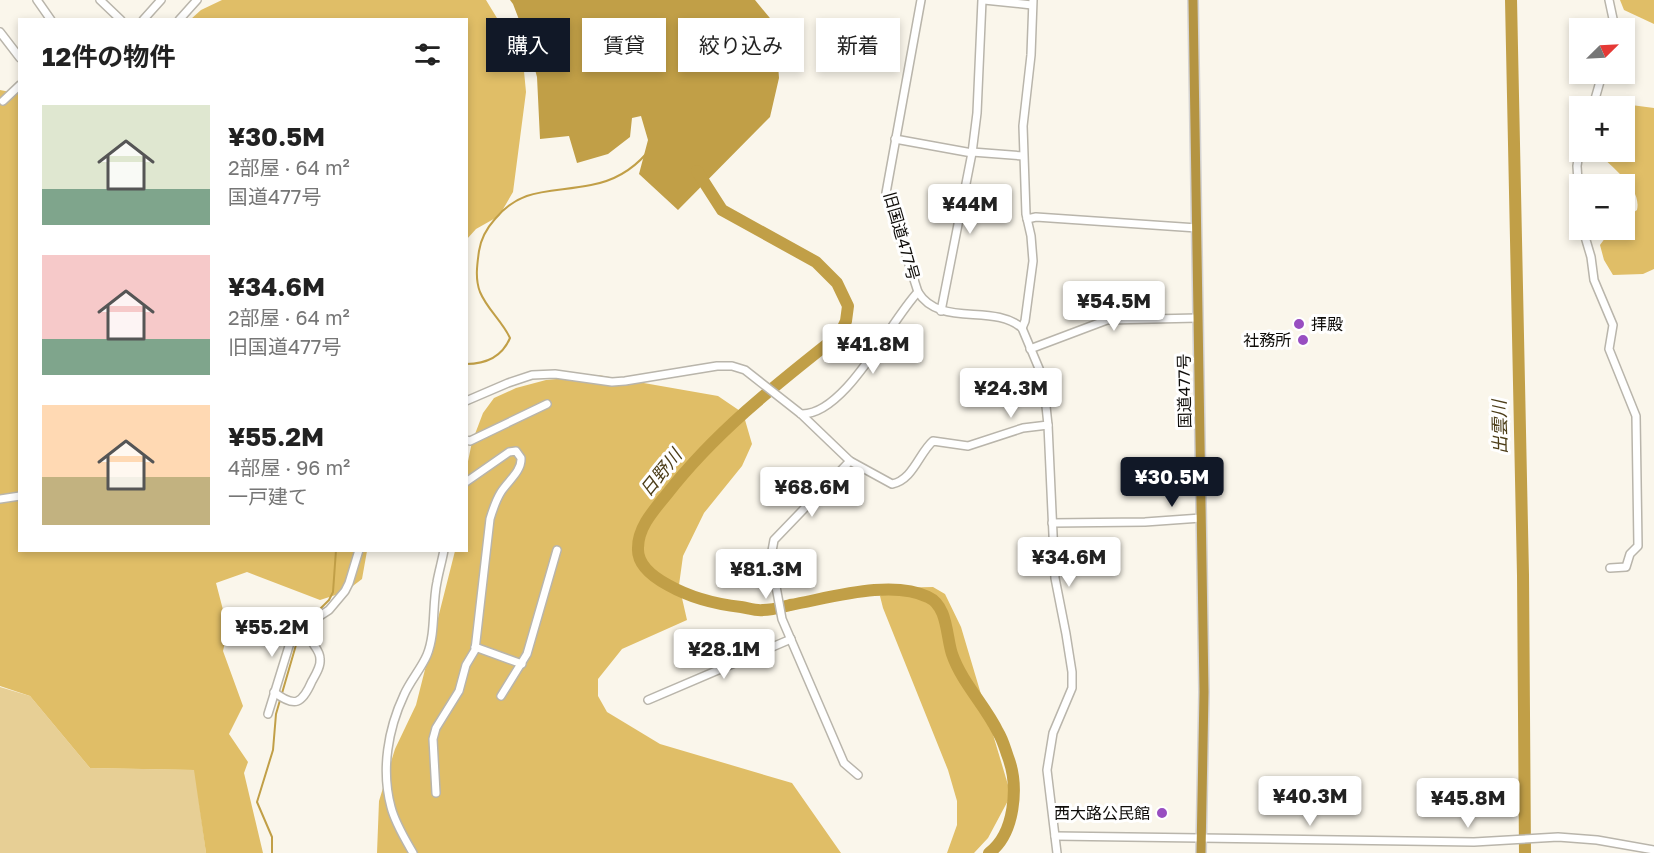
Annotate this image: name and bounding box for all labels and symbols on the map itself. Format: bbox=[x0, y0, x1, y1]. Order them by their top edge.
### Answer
north arrow bbox=[1569, 18, 1635, 84]
pin: ¥44M bbox=[934, 184, 1006, 235]
street label: 旧国道477号 bbox=[880, 190, 924, 282]
pin: ¥54.5M bbox=[1065, 281, 1163, 332]
place label: 拝殿 bbox=[1311, 314, 1343, 334]
marker: 拝殿 bbox=[1292, 317, 1306, 331]
pin: ¥41.8M bbox=[824, 324, 922, 375]
place label: 社務所 bbox=[1243, 330, 1291, 350]
marker: 社務所 bbox=[1296, 333, 1310, 347]
street label: 国道477号 bbox=[1173, 353, 1195, 429]
pin: ¥24.3M bbox=[962, 368, 1060, 419]
water label: 出雲川 bbox=[1487, 398, 1510, 454]
water label: 日野川 bbox=[635, 443, 687, 500]
pin: ¥30.5M bbox=[1123, 457, 1221, 508]
pin: ¥68.6M bbox=[763, 467, 861, 518]
pin: ¥34.6M bbox=[1020, 537, 1118, 588]
pin: ¥81.3M bbox=[717, 549, 815, 600]
pin: ¥55.2M bbox=[223, 607, 321, 658]
pin: ¥28.1M bbox=[675, 629, 773, 680]
pin: ¥40.3M bbox=[1261, 776, 1359, 827]
pin: ¥45.8M bbox=[1419, 778, 1517, 829]
place label: 西大路公民館 bbox=[1054, 803, 1150, 823]
marker: 西大路公民館 bbox=[1155, 806, 1169, 820]

